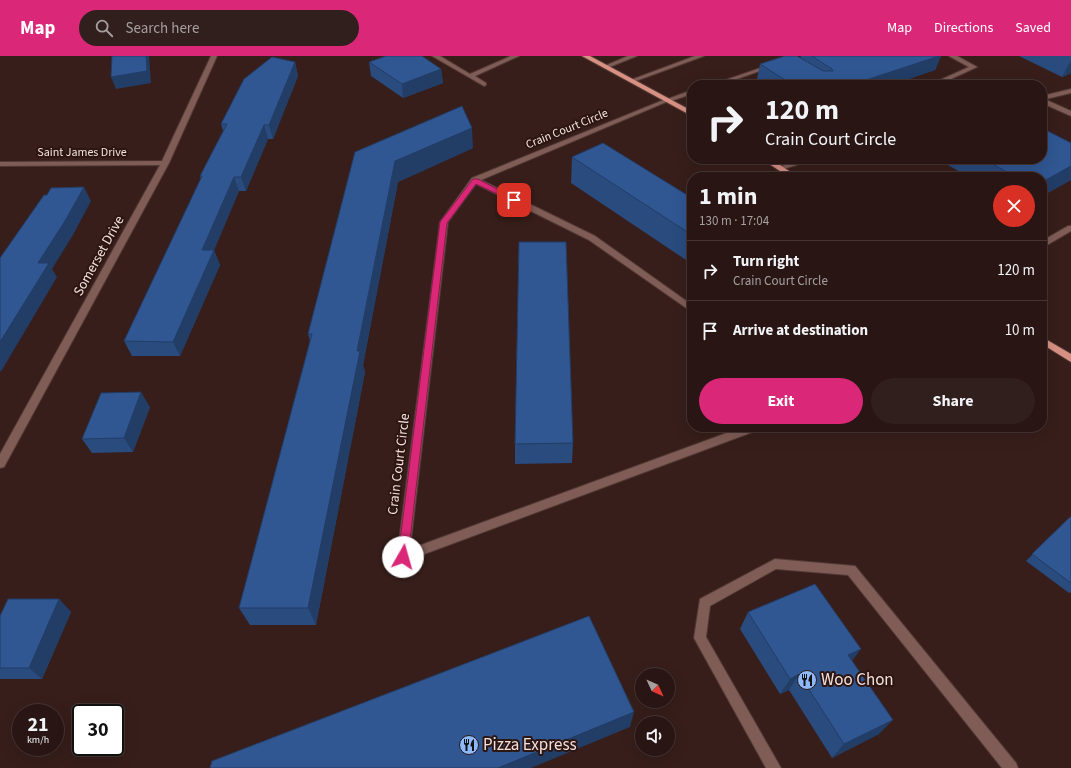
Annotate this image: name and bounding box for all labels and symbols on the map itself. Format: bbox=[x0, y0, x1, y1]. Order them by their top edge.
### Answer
street label: Crain Court Circle bbox=[523, 105, 611, 153]
street label: Saint James Drive bbox=[37, 144, 127, 161]
pin bbox=[497, 183, 531, 217]
street label: Somerset Drive bbox=[69, 212, 129, 300]
street label: Crain Court Circle bbox=[383, 412, 415, 516]
position arrow bbox=[382, 536, 424, 578]
north arrow bbox=[635, 668, 675, 708]
place label: Woo Chon bbox=[821, 668, 894, 692]
restaurant icon: Woo Chon bbox=[796, 669, 818, 691]
speed limit sign: 30 bbox=[72, 704, 124, 756]
place label: Pizza Express bbox=[483, 733, 577, 757]
restaurant icon: Pizza Express bbox=[458, 734, 480, 756]

